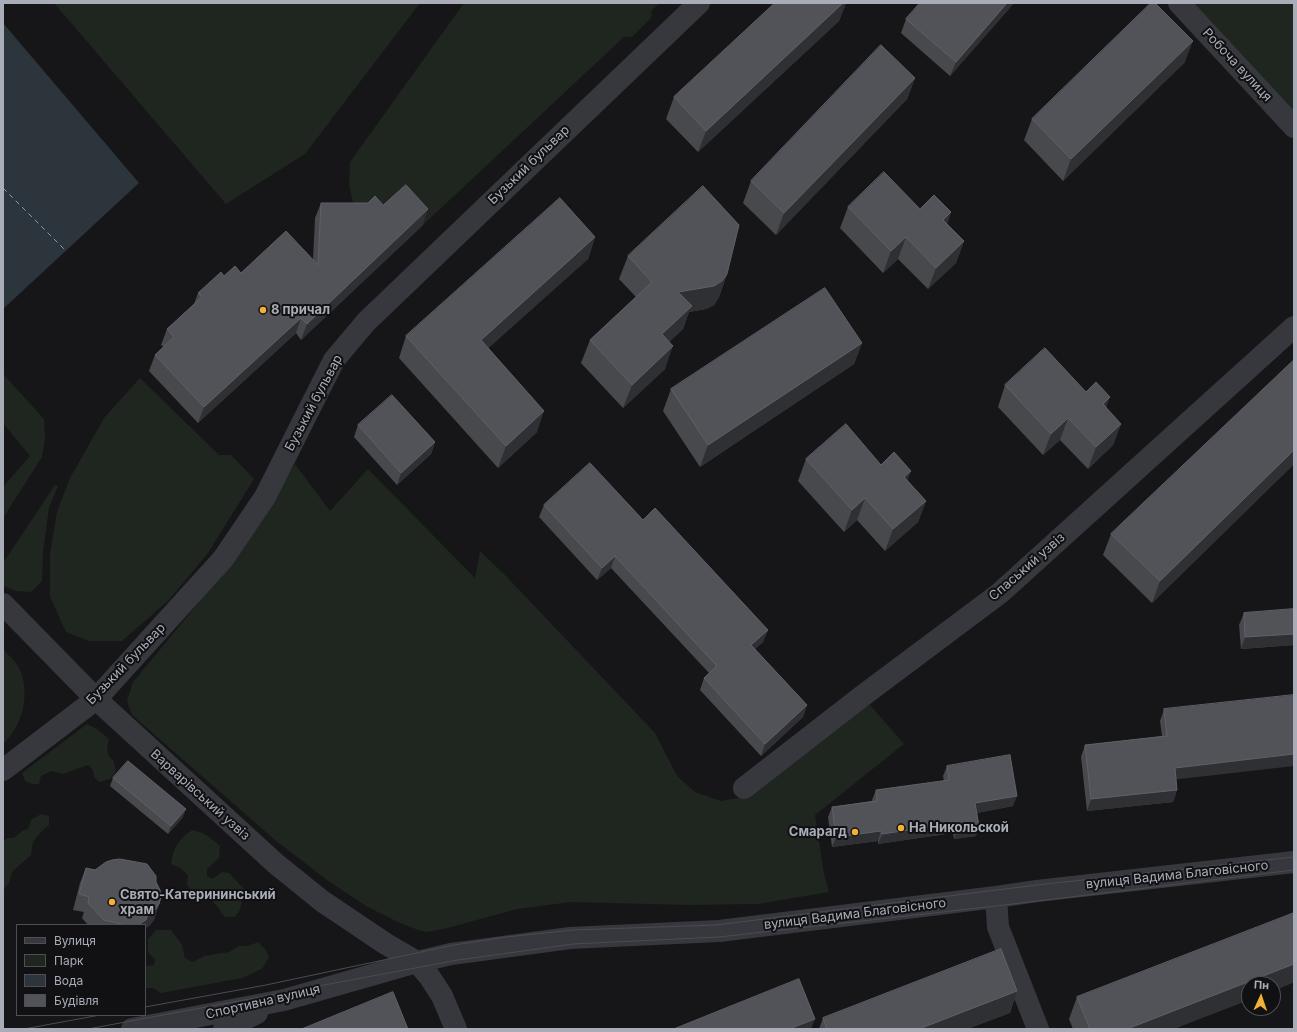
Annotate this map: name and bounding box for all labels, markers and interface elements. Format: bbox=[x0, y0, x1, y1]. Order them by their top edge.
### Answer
street label: Робоча вулиця bbox=[1199, 25, 1275, 105]
street label: Бузький бульвар bbox=[485, 122, 573, 208]
place label: 8 причал bbox=[271, 302, 330, 318]
marker: 8 причал bbox=[258, 305, 268, 315]
street label: Бузький бульвар bbox=[282, 352, 346, 454]
street label: Спаський узвіз bbox=[986, 530, 1068, 604]
street label: Бузький бульвар bbox=[83, 620, 169, 708]
street label: Варварівський узвіз bbox=[147, 746, 253, 844]
place label: На Никольской bbox=[909, 820, 1009, 836]
marker: На Никольской bbox=[896, 823, 906, 833]
place label: Смарагд bbox=[789, 824, 847, 840]
marker: Смарагд bbox=[850, 827, 860, 837]
street label: вулиця Вадима Благовісного bbox=[1085, 858, 1269, 892]
place label: Свято-Катерининський храм bbox=[120, 887, 276, 918]
street label: вулиця Вадима Благовісного bbox=[763, 895, 947, 933]
marker: Свято-Катерининський храм bbox=[107, 897, 117, 907]
legend bbox=[16, 924, 146, 1016]
text: Вулиця bbox=[54, 933, 96, 948]
text: Парк bbox=[54, 953, 84, 968]
text: Вода bbox=[54, 973, 83, 988]
north arrow bbox=[1241, 976, 1281, 1016]
text: Пн bbox=[1254, 978, 1269, 992]
street label: Спортивна вулиця bbox=[204, 981, 322, 1023]
text: Будівля bbox=[54, 993, 99, 1008]

